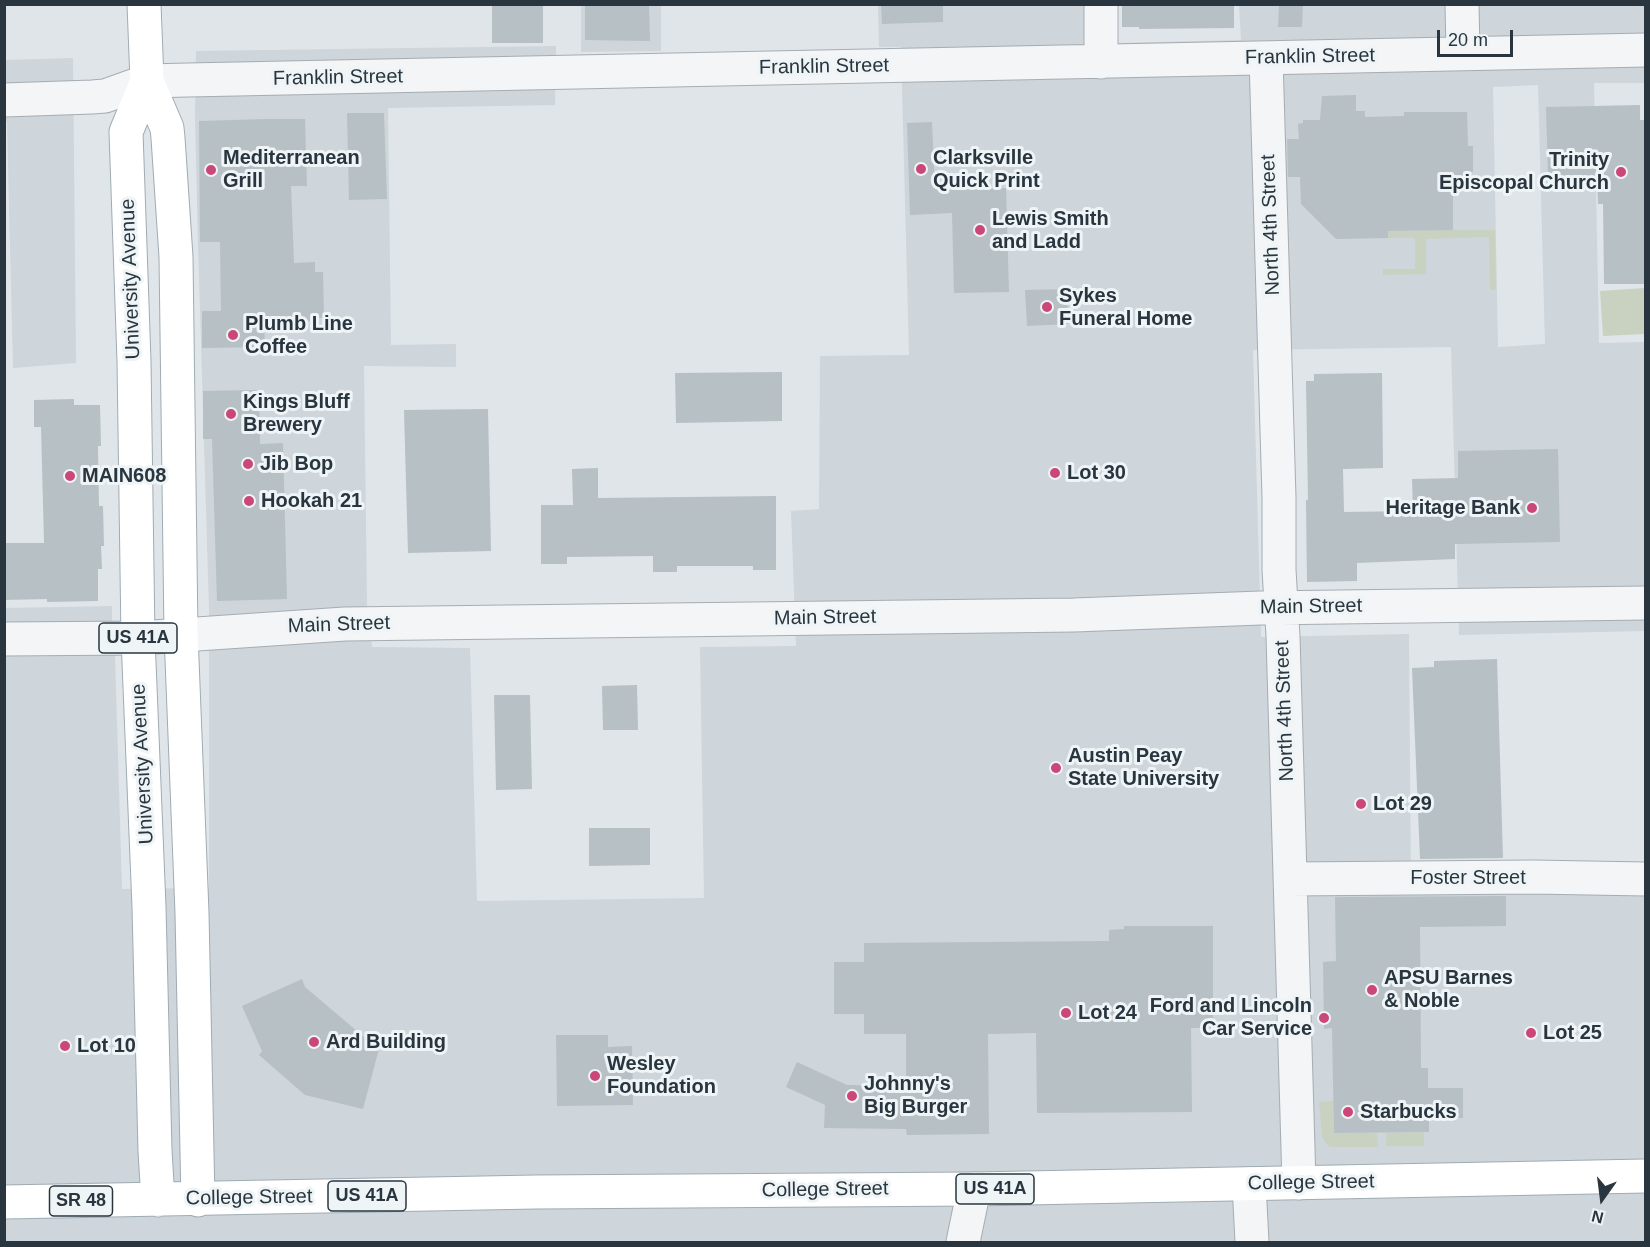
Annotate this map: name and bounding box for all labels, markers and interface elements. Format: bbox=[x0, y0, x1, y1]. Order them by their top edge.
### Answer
scale bar bbox=[1440, 18, 1516, 56]
text: 20 m bbox=[1448, 30, 1488, 50]
street label: Franklin Street bbox=[1245, 44, 1375, 70]
street label: Franklin Street bbox=[759, 54, 889, 80]
street label: Franklin Street bbox=[273, 65, 403, 91]
place label: Mediterranean Grill bbox=[223, 146, 360, 193]
place label: Clarksville Quick Print bbox=[933, 146, 1040, 193]
place label: Trinity Episcopal Church bbox=[1439, 148, 1609, 195]
street label: North 4th Street bbox=[1257, 154, 1285, 296]
marker: Clarksville Quick Print bbox=[914, 162, 928, 176]
marker: Mediterranean Grill bbox=[204, 163, 218, 177]
marker: Trinity Episcopal Church bbox=[1614, 165, 1628, 179]
street label: University Avenue bbox=[116, 198, 146, 360]
place label: Lewis Smith and Ladd bbox=[992, 207, 1109, 254]
marker: Lewis Smith and Ladd bbox=[973, 223, 987, 237]
place label: Sykes Funeral Home bbox=[1059, 284, 1192, 331]
marker: Sykes Funeral Home bbox=[1040, 300, 1054, 314]
place label: Plumb Line Coffee bbox=[245, 312, 353, 359]
marker: Plumb Line Coffee bbox=[226, 328, 240, 342]
place label: Kings Bluff Brewery bbox=[243, 390, 350, 437]
marker: Kings Bluff Brewery bbox=[224, 407, 238, 421]
place label: Jib Bop bbox=[260, 452, 333, 476]
marker: Jib Bop bbox=[241, 457, 255, 471]
place label: Lot 30 bbox=[1067, 461, 1126, 485]
place label: MAIN608 bbox=[82, 464, 166, 488]
marker: Lot 30 bbox=[1048, 466, 1062, 480]
marker: MAIN608 bbox=[63, 469, 77, 483]
place label: Hookah 21 bbox=[261, 489, 362, 513]
marker: Hookah 21 bbox=[242, 494, 256, 508]
place label: Heritage Bank bbox=[1386, 496, 1520, 520]
marker: Heritage Bank bbox=[1525, 501, 1539, 515]
street label: Main Street bbox=[1260, 594, 1362, 620]
street label: Main Street bbox=[774, 605, 876, 631]
street label: Main Street bbox=[287, 611, 391, 639]
road number: US 41A bbox=[99, 623, 177, 653]
street label: North 4th Street bbox=[1271, 640, 1299, 782]
street label: University Avenue bbox=[127, 683, 159, 845]
place label: Austin Peay State University bbox=[1068, 744, 1219, 791]
marker: Austin Peay State University bbox=[1049, 761, 1063, 775]
place label: Lot 29 bbox=[1373, 792, 1432, 816]
marker: Lot 29 bbox=[1354, 797, 1368, 811]
street label: Foster Street bbox=[1410, 866, 1526, 890]
place label: APSU Barnes & Noble bbox=[1384, 966, 1513, 1013]
marker: APSU Barnes & Noble bbox=[1365, 983, 1379, 997]
place label: Ford and Lincoln Car Service bbox=[1150, 994, 1312, 1041]
place label: Lot 24 bbox=[1078, 1001, 1137, 1025]
marker: Lot 24 bbox=[1059, 1006, 1073, 1020]
marker: Ford and Lincoln Car Service bbox=[1317, 1011, 1331, 1025]
place label: Lot 25 bbox=[1543, 1021, 1602, 1045]
marker: Lot 25 bbox=[1524, 1026, 1538, 1040]
place label: Ard Building bbox=[326, 1030, 446, 1054]
place label: Lot 10 bbox=[77, 1034, 136, 1058]
marker: Ard Building bbox=[307, 1035, 321, 1049]
marker: Lot 10 bbox=[58, 1039, 72, 1053]
place label: Wesley Foundation bbox=[607, 1052, 716, 1099]
marker: Wesley Foundation bbox=[588, 1069, 602, 1083]
place label: Johnny's Big Burger bbox=[864, 1072, 967, 1119]
marker: Johnny's Big Burger bbox=[845, 1089, 859, 1103]
place label: Starbucks bbox=[1360, 1100, 1457, 1124]
marker: Starbucks bbox=[1341, 1105, 1355, 1119]
north arrow bbox=[1572, 1169, 1632, 1229]
street label: College Street bbox=[1247, 1170, 1375, 1196]
road number: US 41A bbox=[956, 1174, 1034, 1204]
street label: College Street bbox=[761, 1177, 889, 1203]
road number: US 41A bbox=[328, 1181, 406, 1211]
street label: College Street bbox=[185, 1185, 313, 1211]
road number: SR 48 bbox=[50, 1186, 112, 1216]
text: N bbox=[1590, 1207, 1605, 1227]

